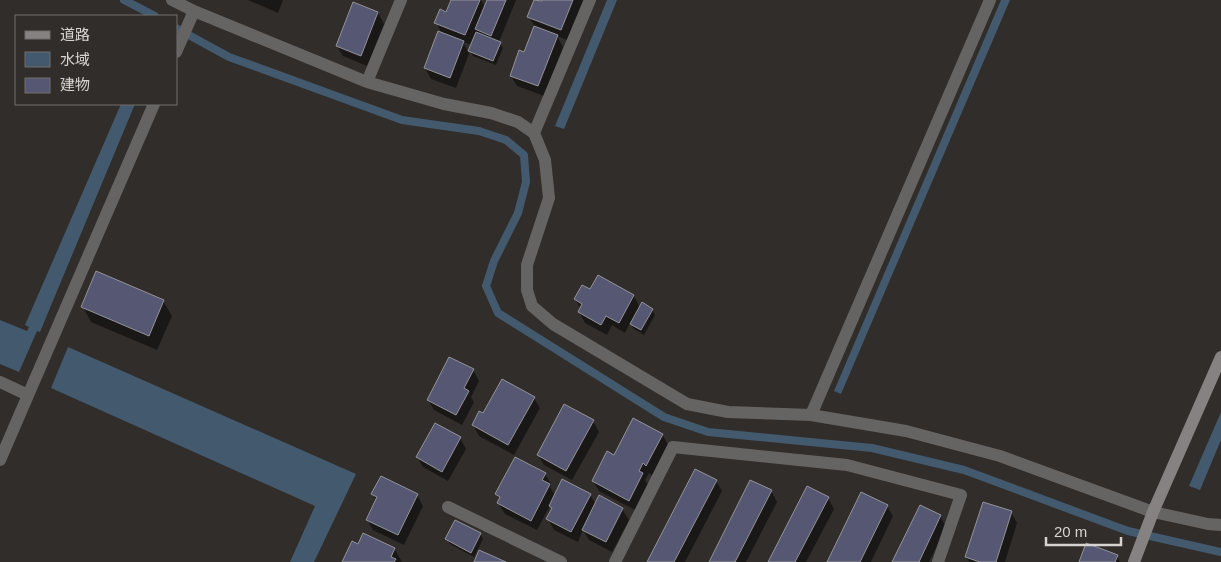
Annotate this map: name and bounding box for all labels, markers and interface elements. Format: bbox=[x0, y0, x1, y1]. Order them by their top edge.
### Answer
legend bbox=[15, 15, 178, 105]
text: 道路 bbox=[60, 26, 90, 43]
text: 水域 bbox=[60, 51, 90, 68]
text: 建物 bbox=[60, 76, 90, 93]
scale bar bbox=[1046, 514, 1121, 546]
text: 20 m bbox=[1054, 523, 1087, 540]

